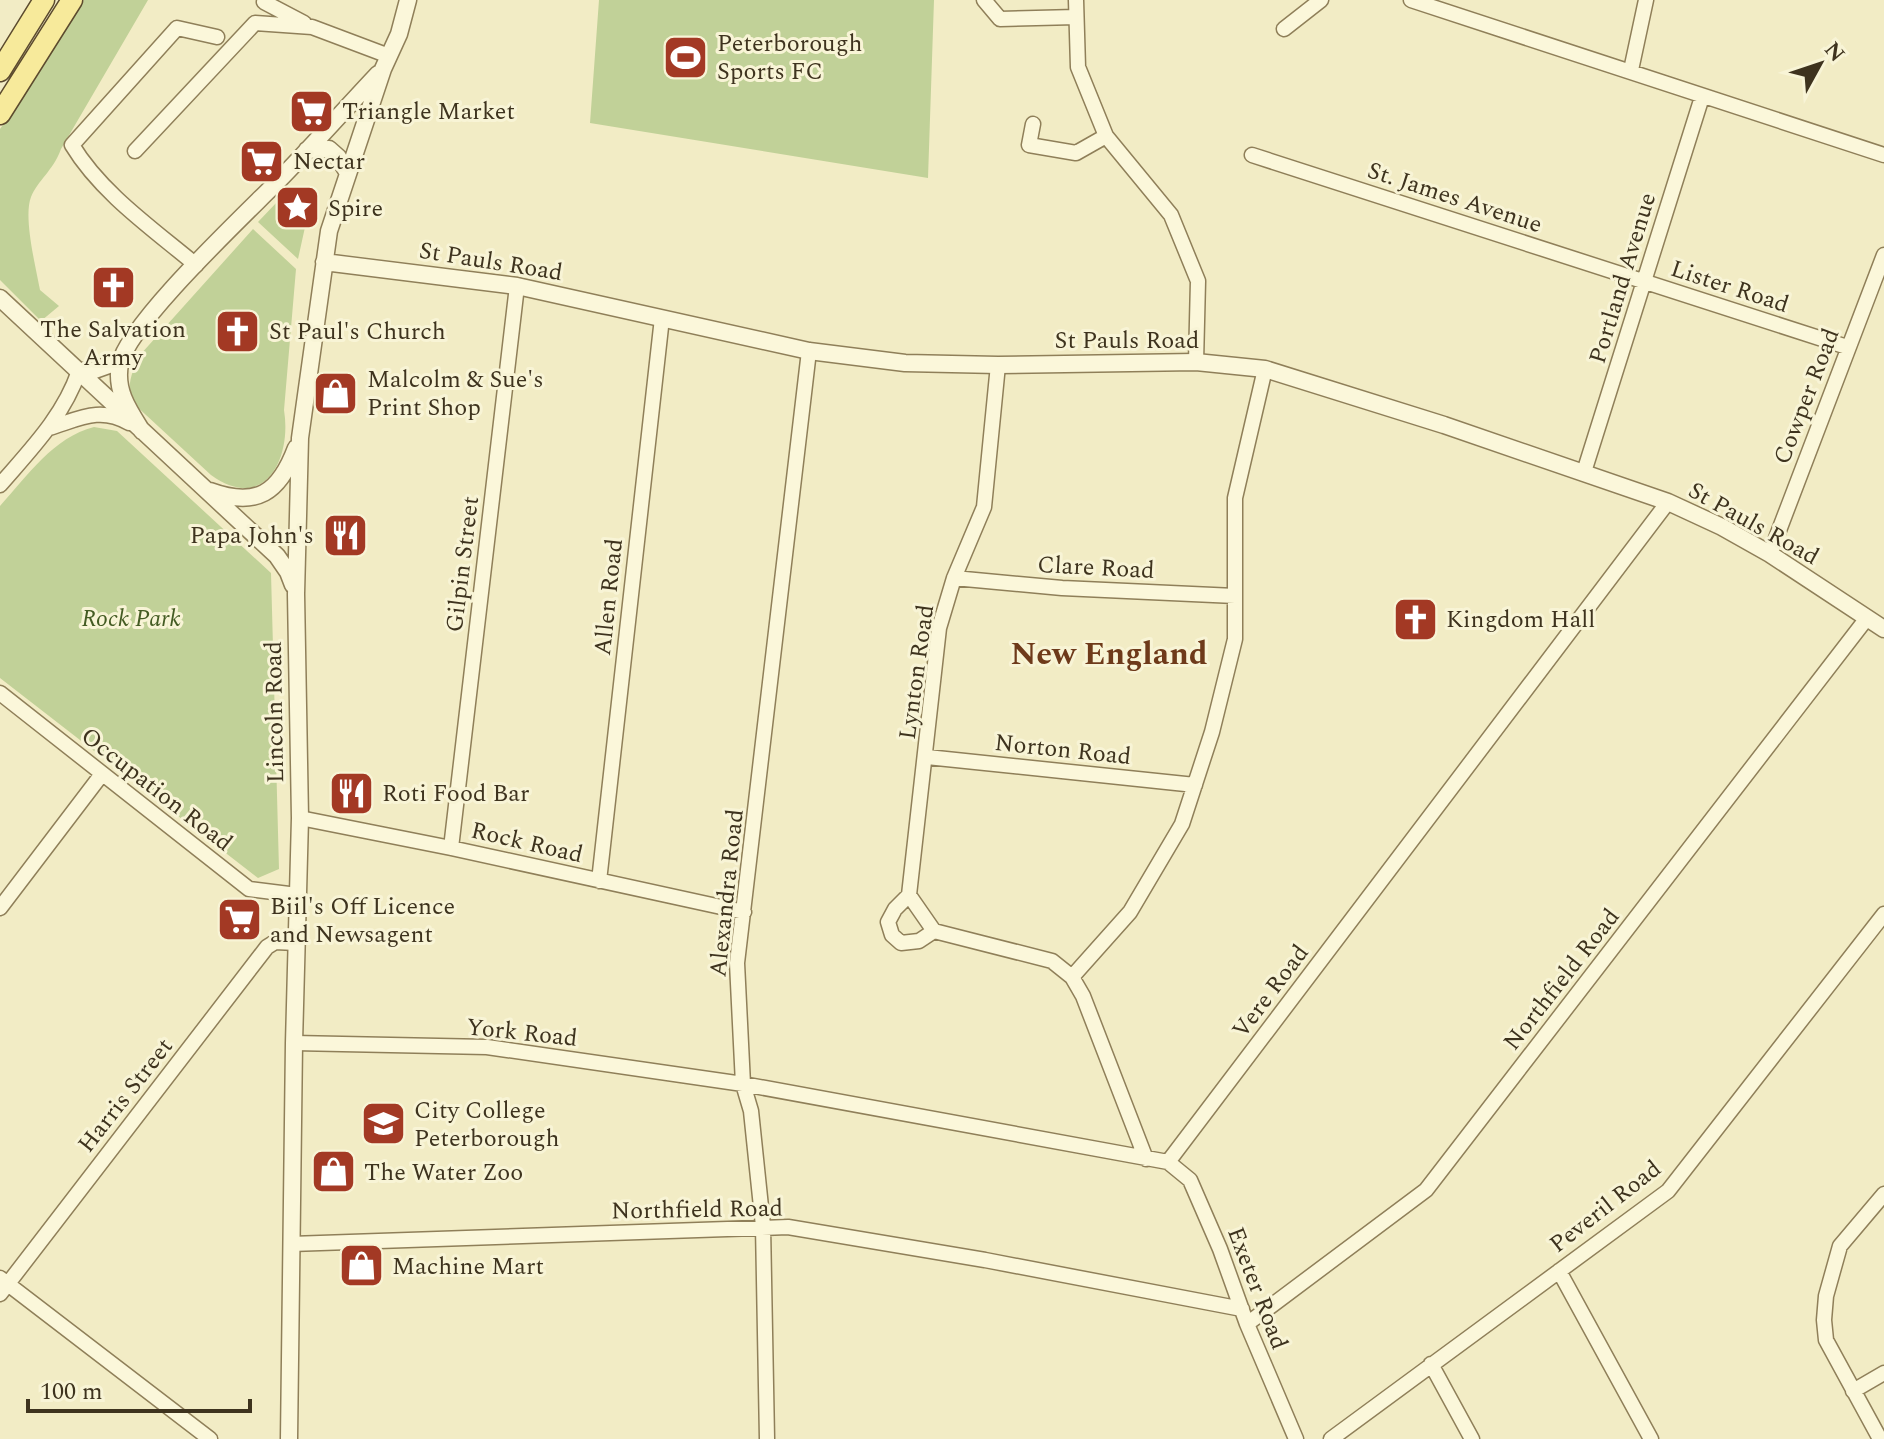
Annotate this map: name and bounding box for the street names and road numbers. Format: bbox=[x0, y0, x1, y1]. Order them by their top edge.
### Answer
street label: St. James Avenue bbox=[1363, 153, 1547, 243]
street label: Portland Avenue bbox=[1580, 188, 1666, 368]
street label: St Pauls Road bbox=[416, 233, 565, 291]
street label: Lister Road bbox=[1666, 251, 1794, 323]
street label: St Pauls Road bbox=[1054, 323, 1200, 359]
street label: Cowper Road bbox=[1764, 323, 1849, 470]
street label: St Pauls Road bbox=[1681, 473, 1826, 575]
street label: Gilpin Street bbox=[437, 494, 489, 634]
street label: Allen Road bbox=[585, 537, 633, 657]
street label: Clare Road bbox=[1036, 547, 1156, 589]
street label: Lynton Road bbox=[890, 602, 944, 742]
street label: Lincoln Road bbox=[256, 641, 294, 783]
street label: Occupation Road bbox=[73, 719, 240, 861]
street label: Norton Road bbox=[993, 725, 1133, 775]
street label: Alexandra Road bbox=[700, 807, 754, 979]
street label: Rock Road bbox=[467, 813, 586, 873]
street label: Northfield Road bbox=[1495, 901, 1629, 1058]
street label: Vere Road bbox=[1223, 937, 1318, 1046]
street label: York Road bbox=[465, 1009, 579, 1057]
street label: Harris Street bbox=[69, 1031, 182, 1161]
street label: Peveril Road bbox=[1542, 1151, 1669, 1262]
street label: Northfield Road bbox=[611, 1191, 783, 1229]
street label: Exeter Road bbox=[1217, 1222, 1297, 1355]

